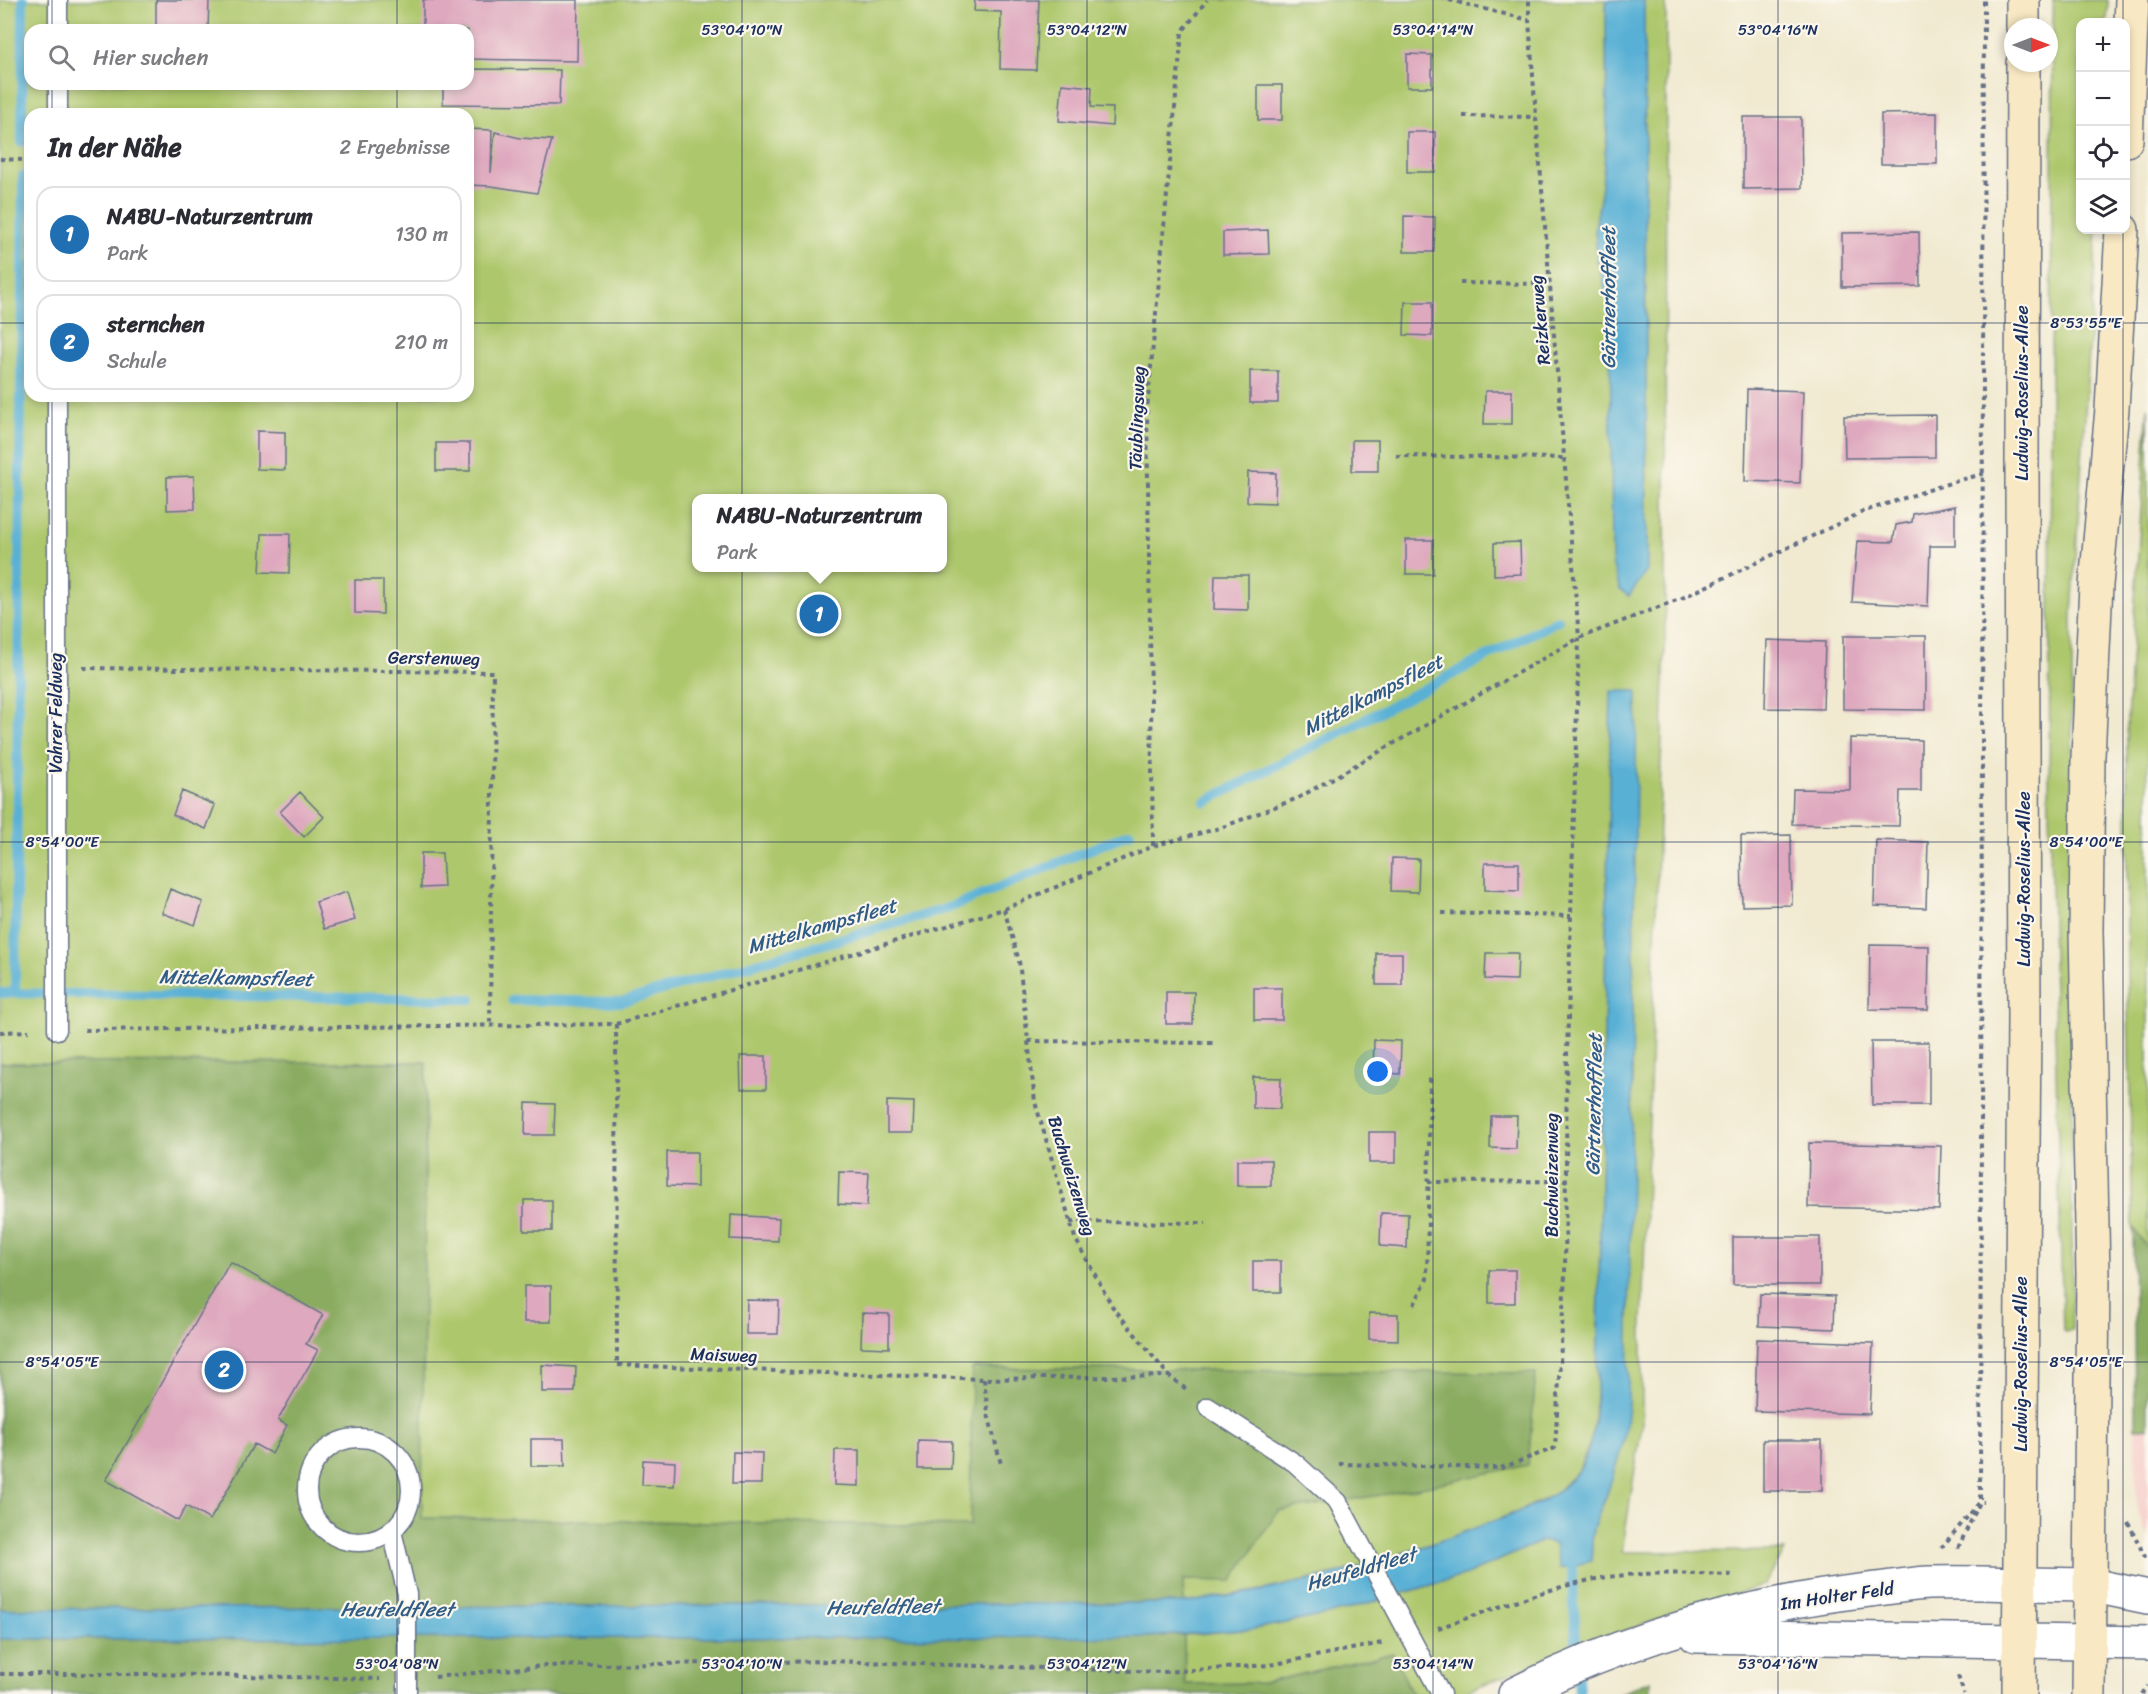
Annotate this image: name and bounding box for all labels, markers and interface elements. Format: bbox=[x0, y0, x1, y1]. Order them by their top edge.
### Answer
text: 53°04'10"N bbox=[702, 17, 783, 43]
text: 53°04'12"N bbox=[1047, 17, 1128, 43]
text: 53°04'14"N bbox=[1393, 17, 1474, 43]
text: 53°04'16"N bbox=[1738, 17, 1819, 43]
north arrow bbox=[2004, 18, 2058, 72]
map controls bbox=[2076, 18, 2130, 234]
button: + bbox=[2076, 18, 2130, 72]
search box bbox=[24, 24, 474, 90]
text: Hier suchen bbox=[93, 38, 208, 77]
icon: search bbox=[45, 41, 78, 74]
button: − bbox=[2076, 72, 2130, 126]
text: In der Nähe bbox=[48, 124, 182, 170]
button: locate bbox=[2076, 126, 2130, 180]
text: 2 Ergebnisse bbox=[340, 130, 450, 165]
button: layers bbox=[2076, 180, 2130, 234]
text: NABU-Naturzentrum bbox=[107, 197, 313, 236]
text: 1 bbox=[65, 217, 74, 252]
text: 130 m bbox=[395, 217, 448, 252]
water label: Gärtnerhoffleet bbox=[1591, 225, 1626, 369]
text: Park bbox=[107, 236, 148, 271]
street label: Reizkerweg bbox=[1520, 274, 1560, 366]
text: sternchen bbox=[107, 305, 205, 344]
street label: Ludwig-Roselius-Allee bbox=[2006, 305, 2038, 481]
text: 8°53'55"E bbox=[2050, 310, 2123, 336]
text: 2 bbox=[64, 325, 75, 360]
text: 210 m bbox=[395, 325, 448, 360]
text: Schule bbox=[107, 344, 167, 379]
street label: Täublingsweg bbox=[1119, 365, 1155, 471]
popup bbox=[692, 494, 947, 572]
text: NABU-Naturzentrum bbox=[717, 496, 922, 535]
text: Park bbox=[717, 535, 758, 570]
pin: 1 bbox=[800, 592, 838, 636]
street label: Gerstenweg bbox=[387, 641, 481, 675]
water label: Mittelkampsfleet bbox=[1297, 643, 1451, 746]
street label: Vahrer Feldweg bbox=[40, 653, 72, 773]
street label: Ludwig-Roselius-Allee bbox=[2008, 791, 2040, 967]
text: 8°54'00"E bbox=[25, 829, 100, 855]
text: 8°54'00"E bbox=[2049, 829, 2124, 855]
water label: Mittelkampsfleet bbox=[743, 887, 903, 964]
water label: Mittelkampsfleet bbox=[159, 959, 315, 997]
water label: Gärtnerhoffleet bbox=[1575, 1032, 1613, 1176]
your location bbox=[1363, 1057, 1392, 1086]
street label: Buchweizenweg bbox=[1039, 1112, 1105, 1240]
street label: Buchweizenweg bbox=[1536, 1113, 1568, 1237]
street label: Ludwig-Roselius-Allee bbox=[2005, 1276, 2037, 1452]
street label: Maisweg bbox=[690, 1338, 758, 1372]
pin: 2 bbox=[204, 1348, 244, 1392]
text: 8°54'05"E bbox=[26, 1349, 100, 1375]
text: 8°54'05"E bbox=[2050, 1349, 2124, 1375]
water label: Heufeldfleet bbox=[1302, 1536, 1423, 1601]
street label: Im Holter Feld bbox=[1777, 1572, 1897, 1620]
water label: Heufeldfleet bbox=[826, 1588, 943, 1625]
water label: Heufeldfleet bbox=[340, 1592, 456, 1627]
text: 53°04'08"N bbox=[355, 1651, 439, 1677]
text: 53°04'10"N bbox=[702, 1651, 783, 1677]
text: 53°04'12"N bbox=[1047, 1651, 1128, 1677]
text: 53°04'14"N bbox=[1393, 1651, 1474, 1677]
text: 53°04'16"N bbox=[1738, 1651, 1819, 1677]

